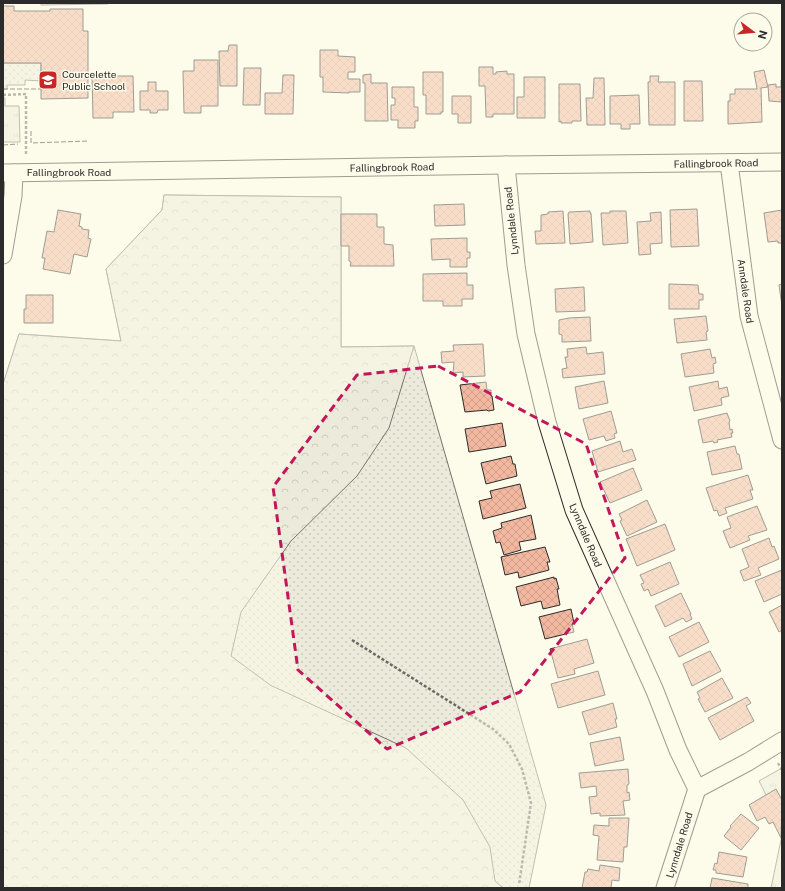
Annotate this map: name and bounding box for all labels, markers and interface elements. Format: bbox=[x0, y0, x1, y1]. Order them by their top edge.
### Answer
north arrow bbox=[733, 12, 773, 52]
text: N bbox=[756, 29, 770, 41]
place label: Courcelette Public School bbox=[62, 68, 126, 92]
school or university icon: Courcelette Public School bbox=[37, 69, 59, 91]
street label: Fallingbrook Road bbox=[674, 156, 758, 170]
street label: Fallingbrook Road bbox=[350, 160, 434, 174]
street label: Fallingbrook Road bbox=[27, 166, 111, 178]
street label: Lynndale Road bbox=[501, 186, 521, 256]
street label: Anndale Road bbox=[736, 258, 756, 324]
street label: Lynndale Road bbox=[567, 501, 605, 569]
street label: Lynndale Road bbox=[663, 811, 695, 879]

